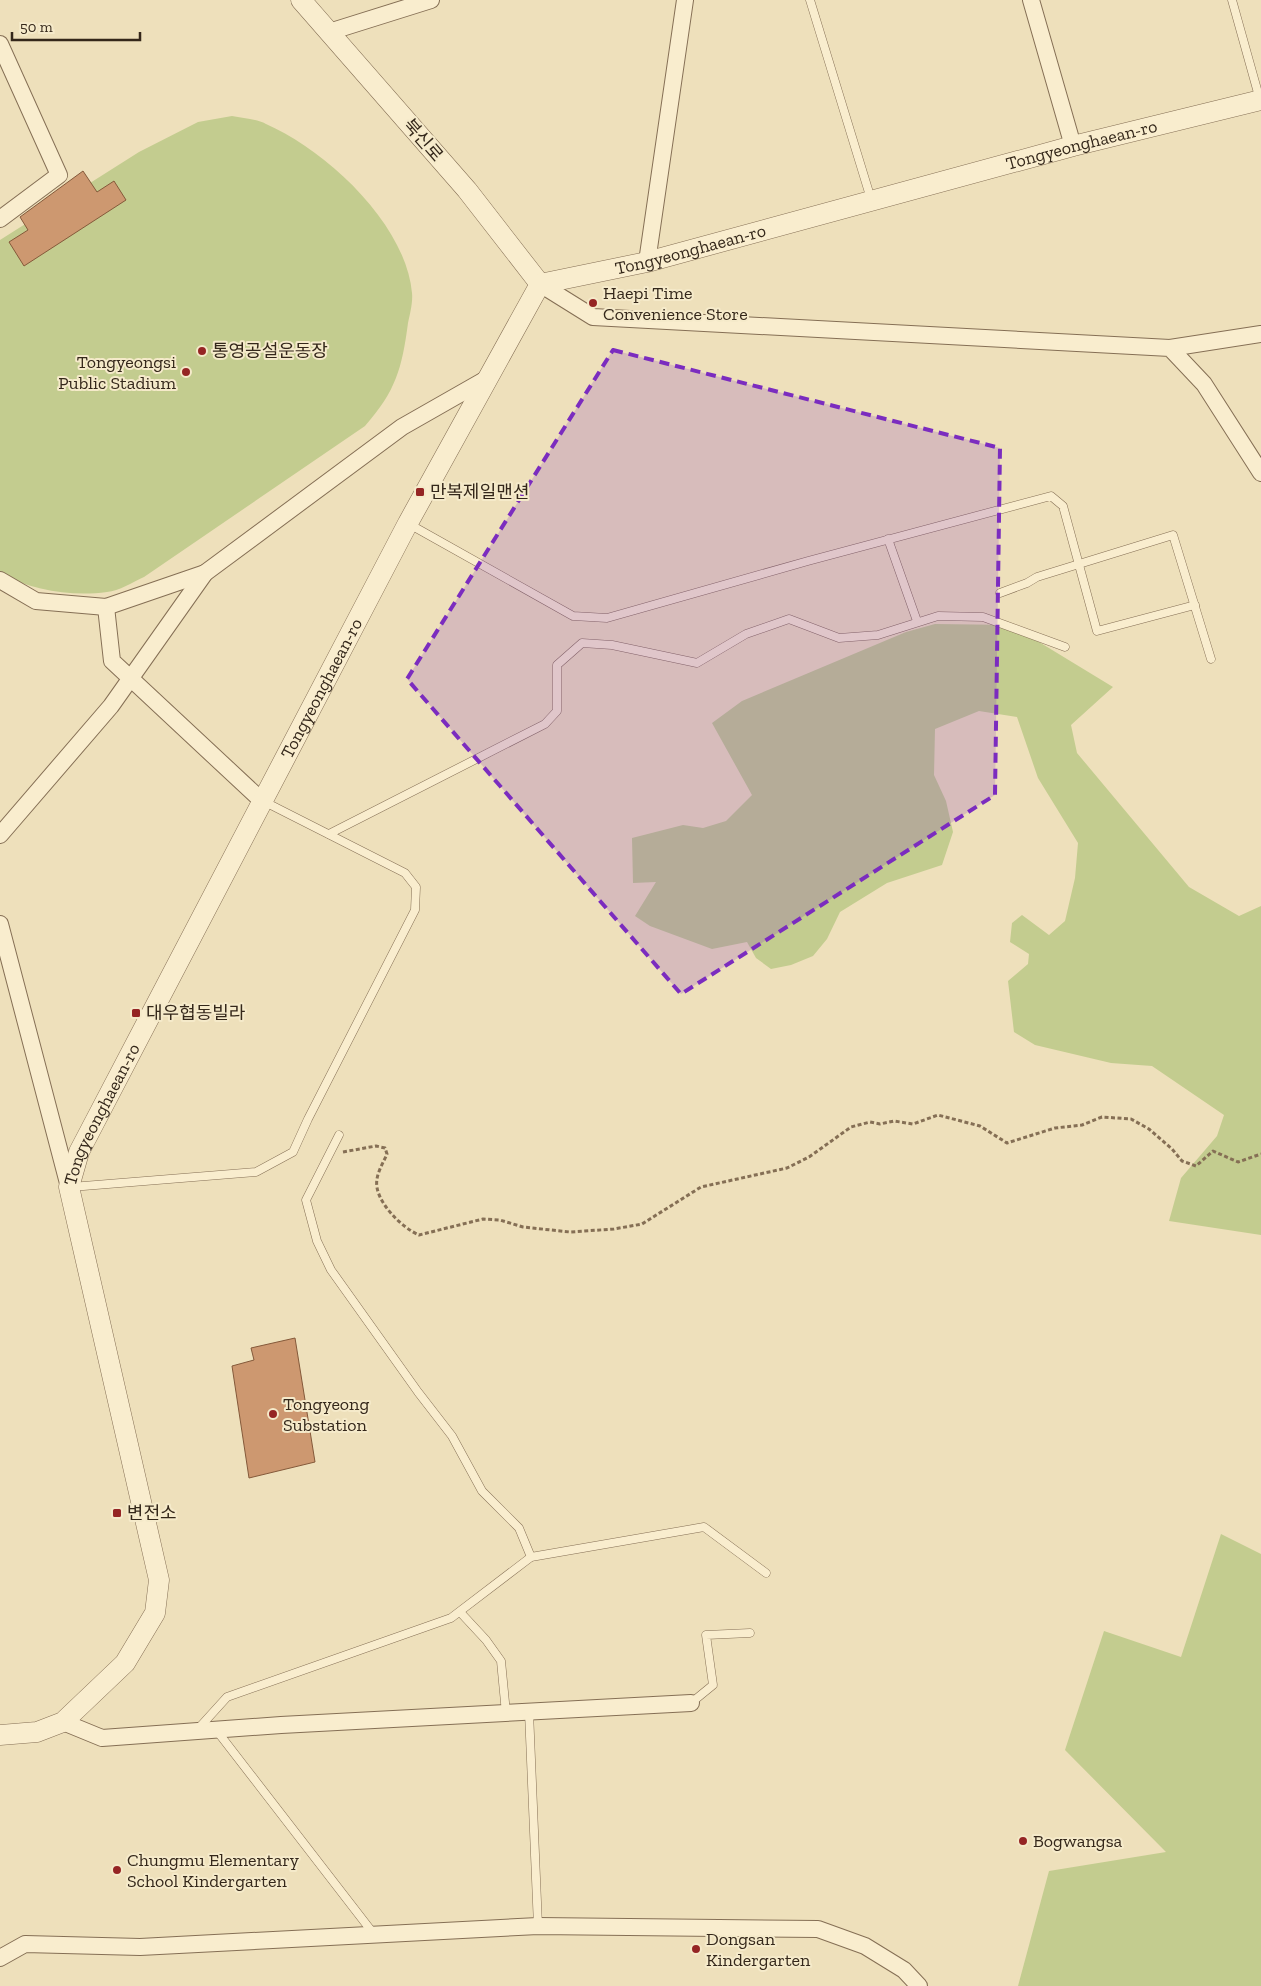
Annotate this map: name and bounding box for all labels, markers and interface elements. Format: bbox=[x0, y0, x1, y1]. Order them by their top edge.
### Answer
scale bar bbox=[12, 10, 140, 42]
text: 50 m bbox=[20, 18, 53, 36]
street label: 북신로 bbox=[398, 114, 448, 166]
street label: Tongyeonghaean-ro bbox=[1004, 115, 1159, 175]
street label: Tongyeonghaean-ro bbox=[613, 219, 768, 279]
place label: Haepi Time Convenience Store bbox=[603, 282, 748, 325]
marker: Haepi Time Convenience Store bbox=[587, 297, 599, 309]
place label: 통영공설운동장 bbox=[212, 340, 328, 362]
marker: 통영공설운동장 bbox=[196, 345, 208, 357]
place label: Tongyeongsi Public Stadium bbox=[58, 351, 176, 394]
marker: Tongyeongsi Public Stadium bbox=[180, 366, 192, 378]
place label: 만복제일맨션 bbox=[430, 481, 529, 503]
marker: 만복제일맨션 bbox=[414, 486, 426, 498]
street label: Tongyeonghaean-ro bbox=[276, 614, 367, 762]
place label: 대우협동빌라 bbox=[146, 1002, 246, 1024]
marker: 대우협동빌라 bbox=[130, 1007, 142, 1019]
street label: Tongyeonghaean-ro bbox=[59, 1040, 145, 1188]
place label: Tongyeong Substation bbox=[283, 1393, 369, 1436]
marker: Tongyeong Substation bbox=[267, 1408, 279, 1420]
place label: 변전소 bbox=[127, 1502, 177, 1524]
marker: 변전소 bbox=[111, 1507, 123, 1519]
place label: Bogwangsa bbox=[1033, 1830, 1123, 1852]
marker: Bogwangsa bbox=[1017, 1835, 1029, 1847]
place label: Chungmu Elementary School Kindergarten bbox=[127, 1849, 300, 1892]
marker: Chungmu Elementary School Kindergarten bbox=[111, 1864, 123, 1876]
place label: Dongsan Kindergarten bbox=[706, 1928, 811, 1971]
marker: Dongsan Kindergarten bbox=[690, 1943, 702, 1955]

